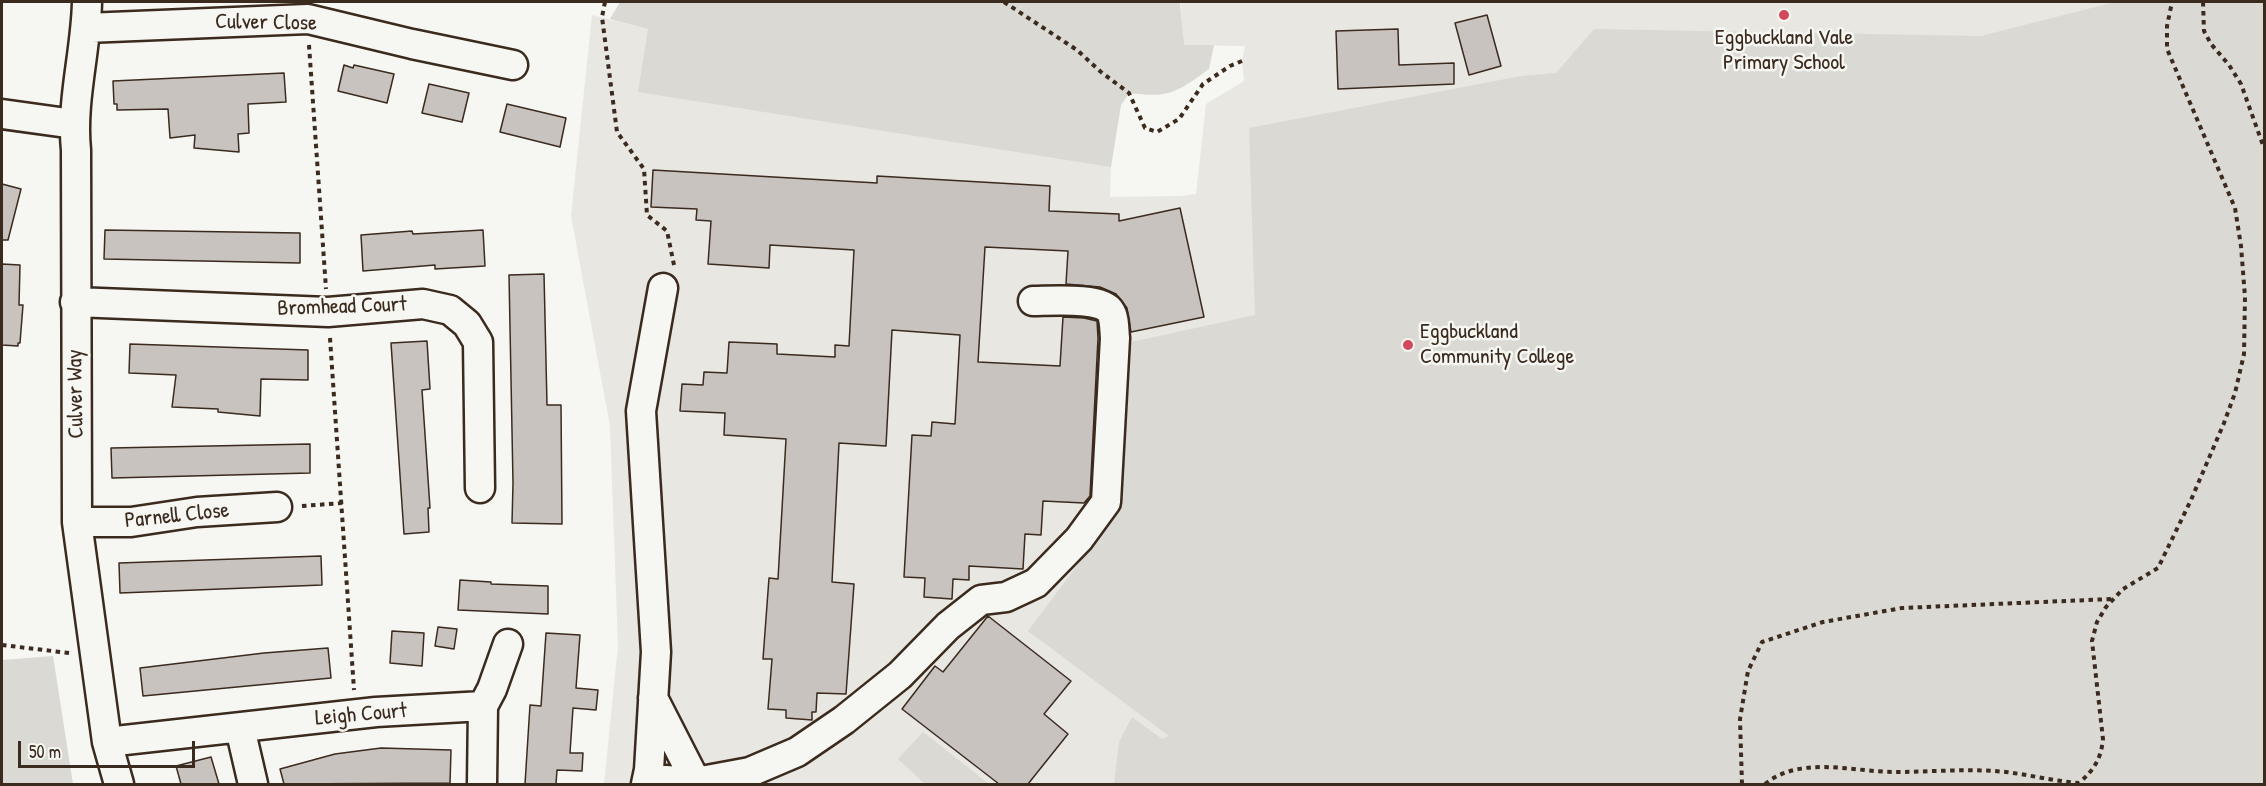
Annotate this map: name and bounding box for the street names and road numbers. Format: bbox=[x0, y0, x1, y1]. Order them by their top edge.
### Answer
street label: Culver Close bbox=[215, 9, 317, 37]
street label: Bromhead Court bbox=[277, 292, 407, 322]
street label: Culver Way bbox=[62, 349, 90, 439]
street label: Parnell Close bbox=[123, 497, 231, 535]
street label: Leigh Court bbox=[314, 698, 408, 732]

